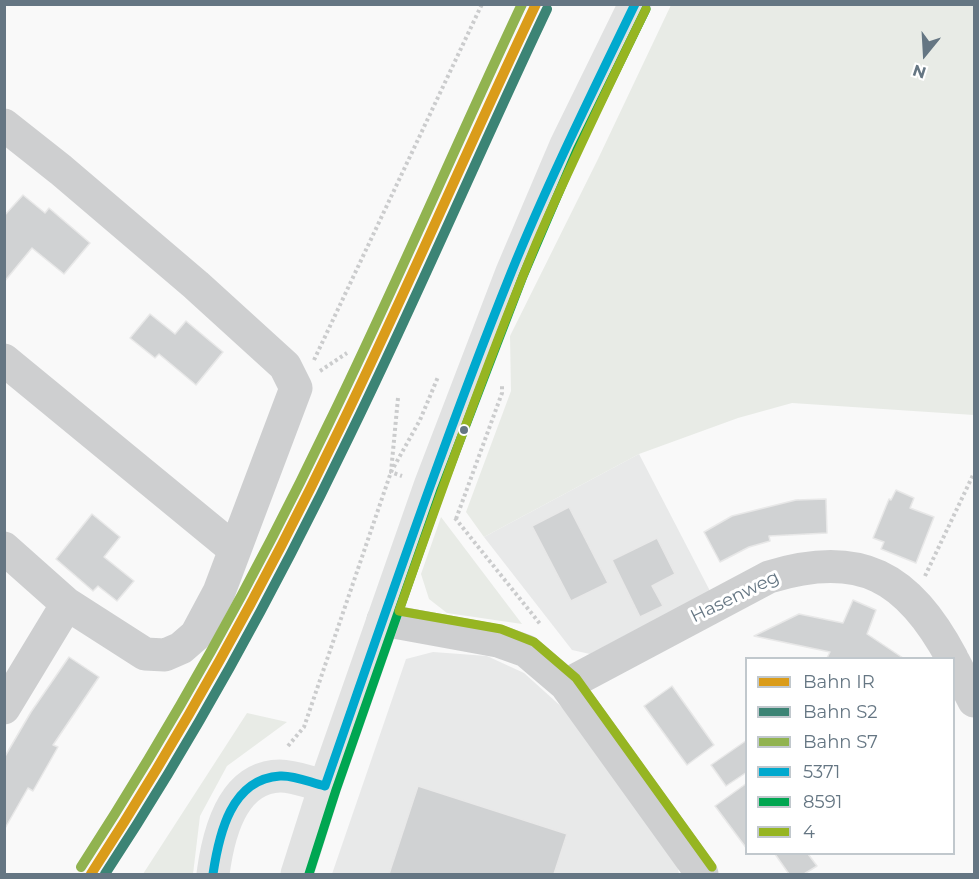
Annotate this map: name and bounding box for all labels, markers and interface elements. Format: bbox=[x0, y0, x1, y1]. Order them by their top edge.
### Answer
north arrow bbox=[895, 24, 955, 84]
text: N bbox=[910, 61, 928, 83]
unlabelled marker bbox=[458, 424, 470, 436]
street label: Hasenweg bbox=[687, 566, 783, 628]
legend bbox=[745, 657, 955, 855]
text: Bahn IR bbox=[803, 671, 875, 693]
text: Bahn S2 bbox=[803, 701, 878, 723]
text: Bahn S7 bbox=[803, 731, 878, 753]
text: 5371 bbox=[803, 761, 840, 783]
text: 8591 bbox=[803, 791, 842, 813]
text: 4 bbox=[803, 821, 815, 843]

